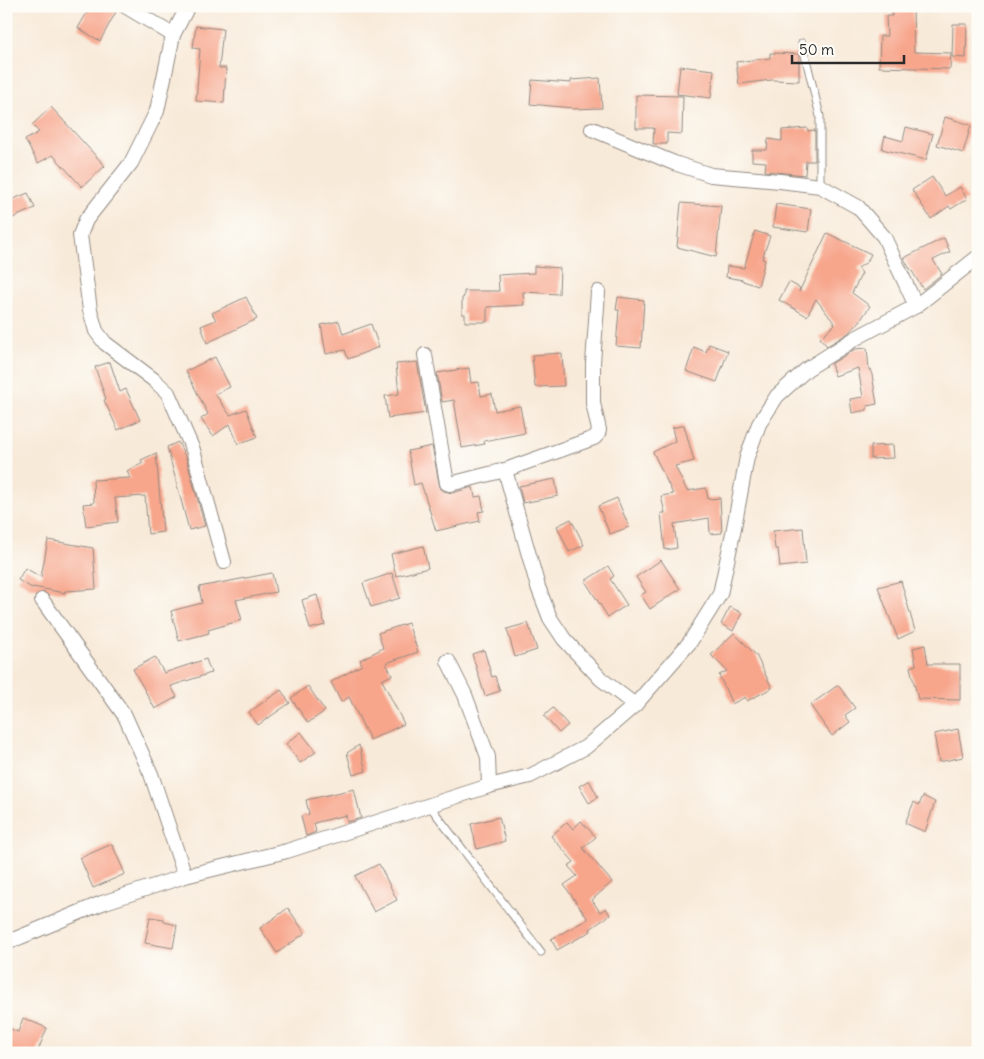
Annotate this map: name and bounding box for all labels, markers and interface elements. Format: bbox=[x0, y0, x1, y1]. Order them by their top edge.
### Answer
scale bar bbox=[792, 32, 904, 64]
text: 50 m bbox=[799, 40, 834, 59]

